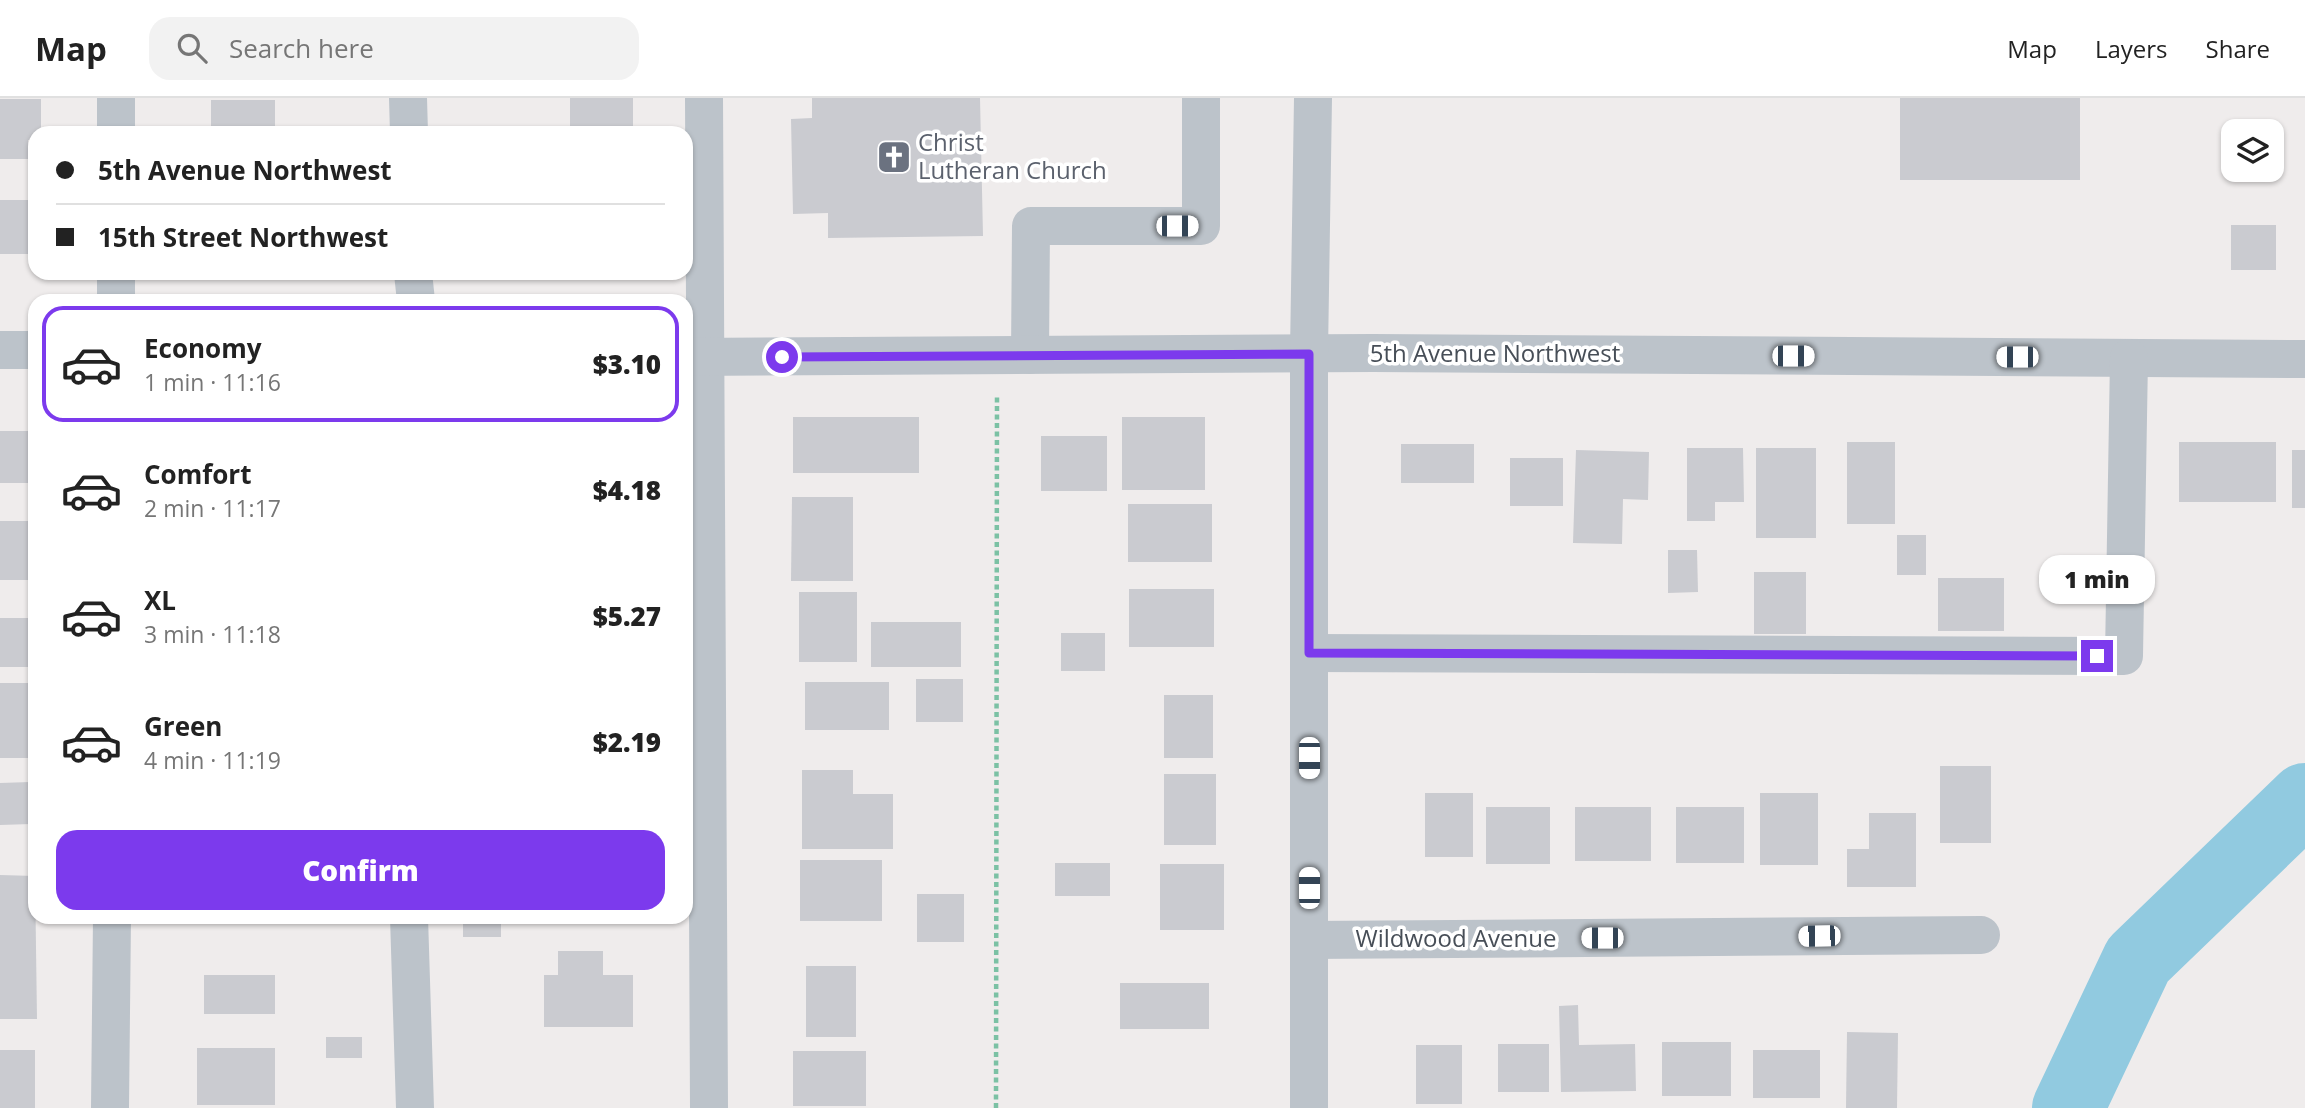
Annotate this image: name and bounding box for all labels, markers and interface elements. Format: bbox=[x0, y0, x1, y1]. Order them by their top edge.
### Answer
search box bbox=[149, 17, 639, 80]
text: Map bbox=[35, 26, 107, 71]
icon: search bbox=[173, 29, 211, 67]
text: Search here bbox=[229, 30, 374, 66]
text: Map bbox=[2007, 32, 2057, 65]
text: Layers bbox=[2095, 32, 2168, 65]
text: Share bbox=[2206, 32, 2270, 65]
map controls bbox=[2221, 119, 2284, 182]
button: layers bbox=[2221, 119, 2284, 182]
place label: Christ Lutheran Church bbox=[918, 125, 1107, 186]
church icon: Christ Lutheran Church bbox=[875, 138, 913, 176]
text: 5th Avenue Northwest bbox=[98, 152, 392, 188]
car bbox=[1157, 216, 1199, 237]
text: 15th Street Northwest bbox=[98, 219, 388, 255]
text: Economy bbox=[144, 330, 262, 366]
icon: car bbox=[60, 333, 123, 396]
street label: 5th Avenue Northwest bbox=[1370, 336, 1620, 369]
route start bbox=[766, 341, 798, 373]
text: $3.10 bbox=[593, 346, 661, 382]
car bbox=[1773, 346, 1815, 367]
car bbox=[1997, 347, 2039, 368]
text: 1 min · 11:16 bbox=[144, 366, 281, 398]
text: Comfort bbox=[144, 456, 251, 492]
icon: car bbox=[60, 459, 123, 522]
text: $4.18 bbox=[593, 472, 661, 508]
text: 2 min · 11:17 bbox=[144, 492, 281, 524]
callout: 1 min bbox=[2039, 554, 2155, 603]
text: 1 min bbox=[2064, 563, 2130, 595]
text: XL bbox=[144, 582, 176, 618]
icon: car bbox=[60, 585, 123, 648]
text: $5.27 bbox=[593, 598, 661, 634]
text: 3 min · 11:18 bbox=[144, 618, 281, 650]
route end bbox=[2081, 640, 2113, 672]
text: Green bbox=[144, 708, 222, 744]
icon: car bbox=[60, 711, 123, 774]
text: $2.19 bbox=[593, 724, 661, 760]
car bbox=[1299, 737, 1320, 779]
text: 4 min · 11:19 bbox=[144, 744, 281, 776]
button: Confirm bbox=[56, 830, 665, 910]
car bbox=[1299, 867, 1320, 909]
street label: Wildwood Avenue bbox=[1356, 921, 1556, 954]
car bbox=[1798, 925, 1841, 947]
car bbox=[1582, 928, 1624, 949]

